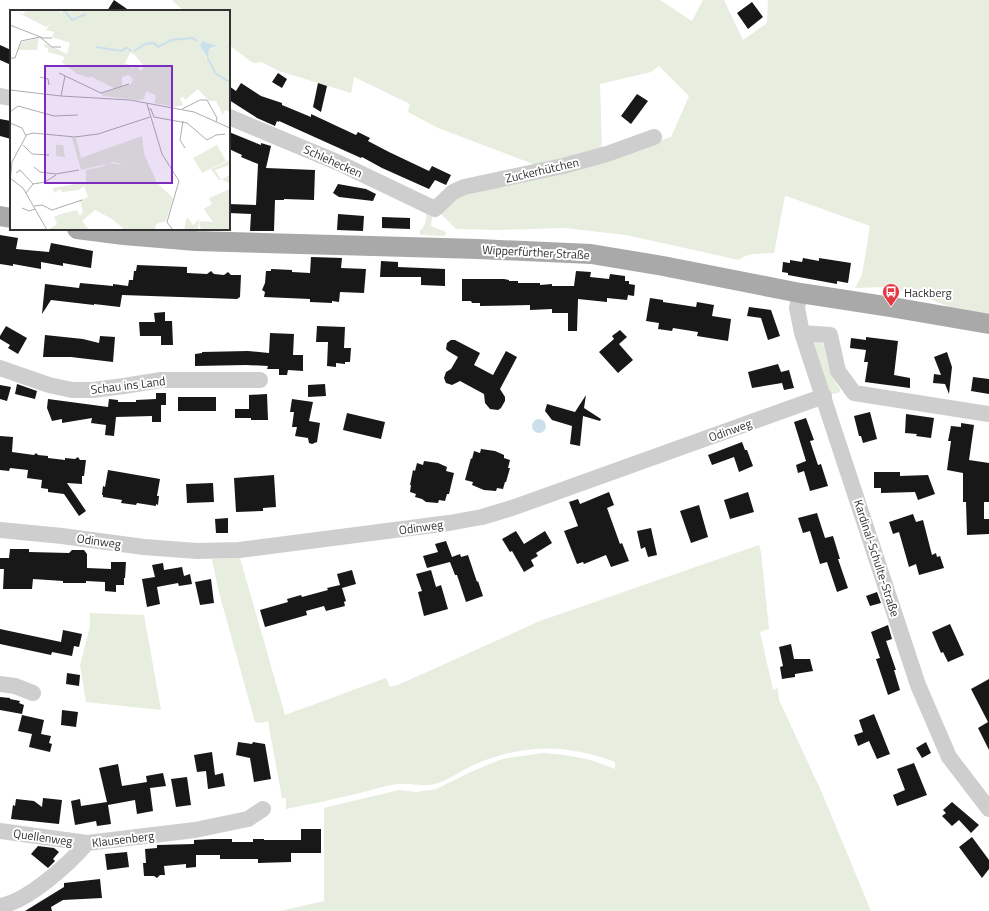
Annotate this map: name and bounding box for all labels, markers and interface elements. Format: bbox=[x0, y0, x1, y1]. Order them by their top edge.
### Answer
inset map bbox=[10, 10, 230, 230]
street label: Schlehecken bbox=[300, 140, 366, 182]
street label: Zuckerhütchen bbox=[503, 152, 581, 188]
street label: Wipperfürther Straße bbox=[482, 240, 590, 264]
bus stop icon: Hackberg bbox=[881, 282, 901, 307]
place label: Hackberg bbox=[904, 283, 952, 302]
street label: Schau ins Land bbox=[90, 371, 166, 399]
street label: Odinweg bbox=[706, 413, 754, 447]
street label: Kardinal-Schulte-Straße bbox=[849, 497, 905, 619]
street label: Odinweg bbox=[398, 514, 444, 540]
street label: Odinweg bbox=[76, 528, 122, 554]
street label: Quellenweg bbox=[12, 823, 74, 851]
street label: Klausenberg bbox=[91, 826, 155, 852]

